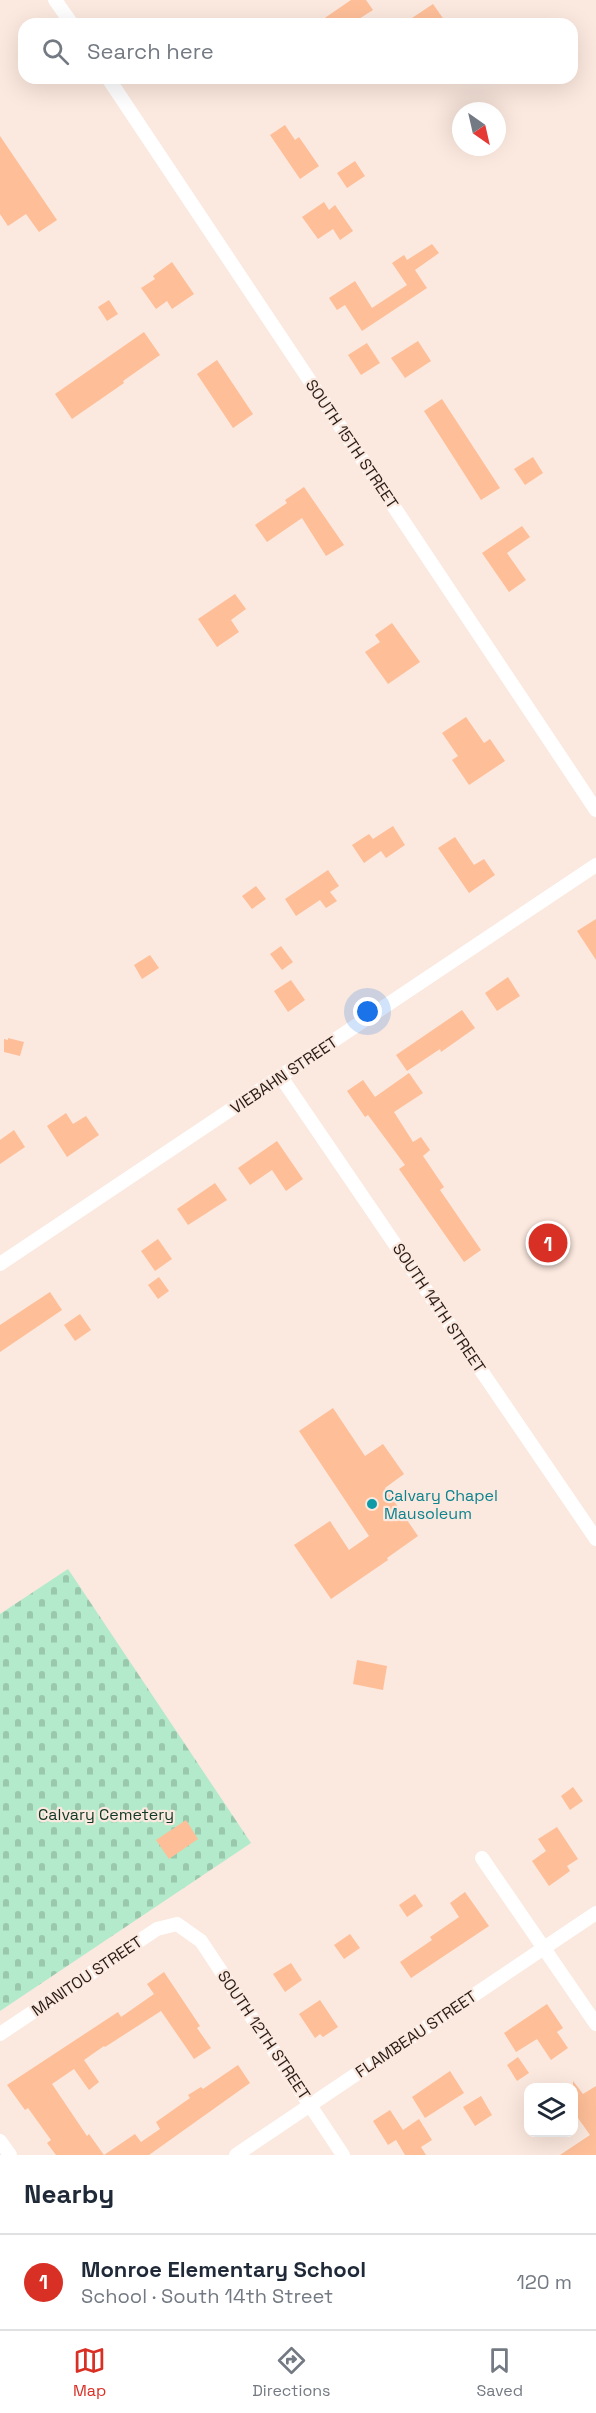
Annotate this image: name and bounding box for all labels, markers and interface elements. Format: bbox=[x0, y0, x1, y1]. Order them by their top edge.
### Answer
search box bbox=[18, 18, 578, 84]
icon: search bbox=[39, 35, 72, 68]
text: Search here bbox=[87, 37, 214, 65]
north arrow bbox=[452, 102, 506, 156]
street label: SOUTH 15TH STREET bbox=[301, 375, 403, 513]
your location bbox=[353, 997, 382, 1026]
street label: VIEBAHN STREET bbox=[226, 1031, 342, 1119]
pin: 1 bbox=[528, 1220, 568, 1266]
street label: SOUTH 14TH STREET bbox=[388, 1239, 490, 1377]
place label: Calvary Chapel Mausoleum bbox=[384, 1485, 498, 1524]
marker: Calvary Chapel Mausoleum bbox=[365, 1497, 379, 1511]
park label: Calvary Cemetery bbox=[38, 1804, 174, 1825]
street label: MANITOU STREET bbox=[28, 1931, 146, 2021]
street label: SOUTH 12TH STREET bbox=[213, 1966, 315, 2104]
street label: FLAMBEAU STREET bbox=[351, 1986, 481, 2082]
map controls bbox=[524, 2083, 578, 2137]
button: layers bbox=[524, 2083, 578, 2137]
text: Nearby bbox=[24, 2177, 114, 2211]
text: Monroe Elementary School bbox=[81, 2255, 366, 2283]
text: 1 bbox=[39, 2269, 48, 2295]
text: 120 m bbox=[516, 2269, 572, 2295]
text: School · South 14th Street bbox=[81, 2283, 333, 2309]
tab: Map bbox=[73, 2344, 106, 2401]
tab: Directions bbox=[252, 2344, 331, 2401]
tab: Saved bbox=[476, 2344, 523, 2401]

